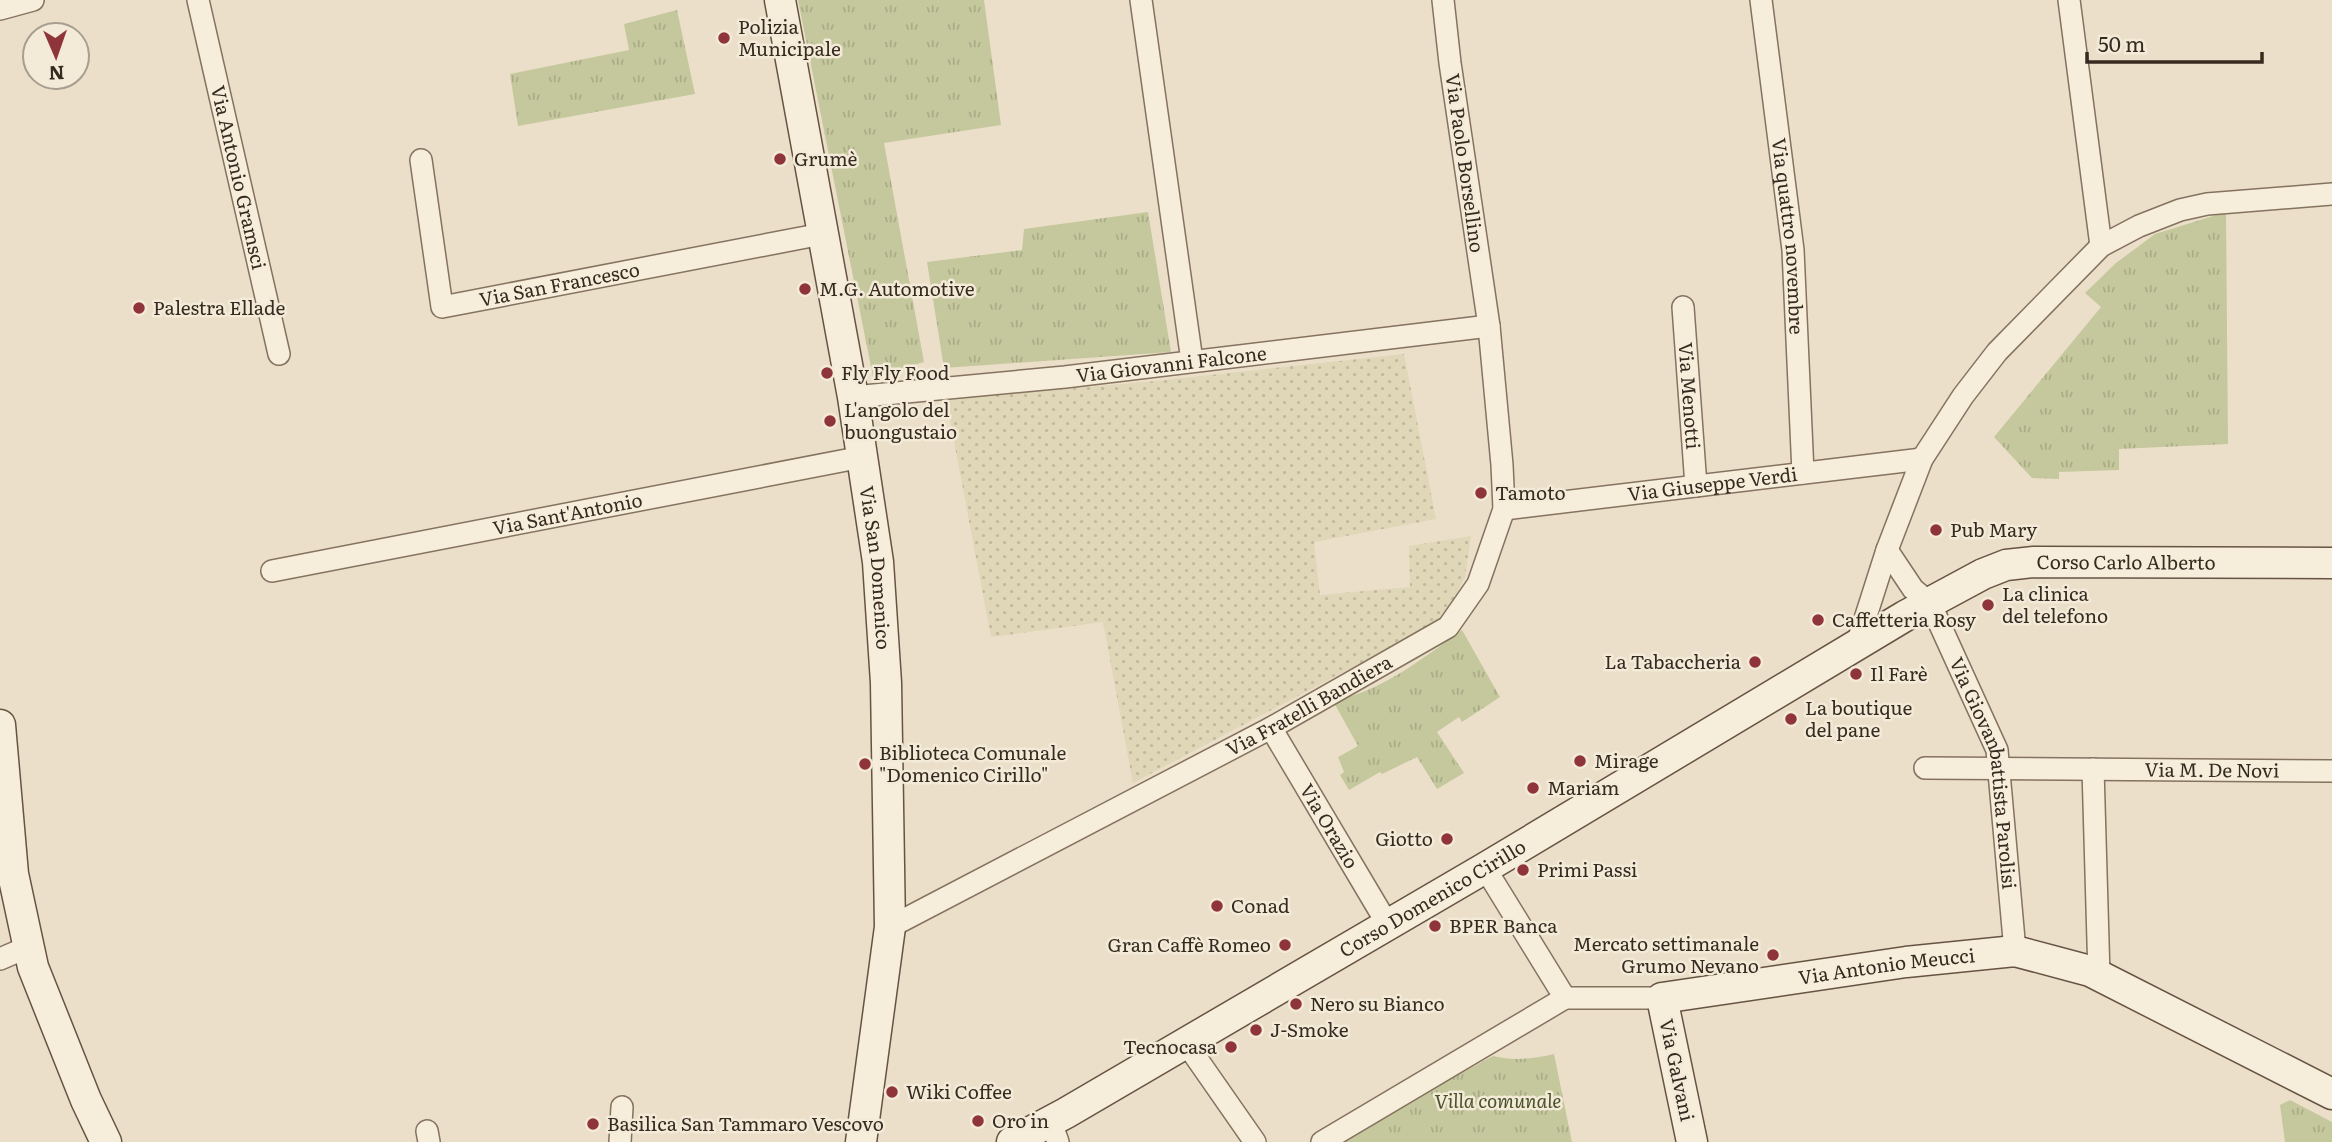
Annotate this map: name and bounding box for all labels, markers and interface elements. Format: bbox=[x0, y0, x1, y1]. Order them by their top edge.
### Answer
place label: Polizia Municipale bbox=[738, 12, 841, 62]
north arrow bbox=[21, 21, 91, 91]
scale bar bbox=[2087, 21, 2262, 65]
text: 50 m bbox=[2098, 27, 2145, 58]
marker: Polizia Municipale bbox=[716, 30, 732, 46]
text: N bbox=[48, 60, 65, 88]
street label: Via Paolo Borsellino bbox=[1440, 71, 1492, 254]
street label: Via Antonio Gramsci bbox=[205, 82, 274, 272]
street label: Via quattro novembre bbox=[1766, 136, 1812, 335]
place label: Grumè bbox=[794, 144, 858, 172]
marker: Grumè bbox=[772, 151, 788, 167]
street label: Via San Francesco bbox=[477, 254, 642, 313]
place label: M.G. Automotive bbox=[819, 274, 975, 302]
marker: M.G. Automotive bbox=[797, 281, 813, 297]
place label: Palestra Ellade bbox=[153, 293, 285, 321]
marker: Palestra Ellade bbox=[131, 300, 147, 316]
street label: Via Giovanni Falcone bbox=[1074, 338, 1268, 389]
street label: Via Menotti bbox=[1673, 341, 1708, 450]
place label: Fly Fly Food bbox=[841, 358, 950, 386]
marker: Fly Fly Food bbox=[819, 365, 835, 381]
place label: L'angolo del buongustaio bbox=[844, 395, 957, 445]
marker: L'angolo del buongustaio bbox=[822, 413, 838, 429]
street label: Via Giuseppe Verdi bbox=[1626, 459, 1799, 507]
place label: Tamoto bbox=[1495, 478, 1566, 506]
street label: Via San Domenico bbox=[854, 484, 899, 650]
street label: Via Sant'Antonio bbox=[490, 485, 645, 541]
marker: Tamoto bbox=[1473, 485, 1489, 501]
place label: Pub Mary bbox=[1950, 515, 2037, 543]
marker: Pub Mary bbox=[1928, 522, 1944, 538]
street label: Corso Carlo Alberto bbox=[2037, 547, 2216, 576]
place label: La clinica del telefono bbox=[2002, 579, 2108, 629]
marker: La clinica del telefono bbox=[1980, 597, 1996, 613]
place label: Caffetteria Rosy bbox=[1832, 605, 1976, 633]
marker: Caffetteria Rosy bbox=[1810, 612, 1826, 628]
street label: Via Fratelli Bandiera bbox=[1221, 647, 1397, 762]
place label: La Tabaccheria bbox=[1604, 647, 1742, 675]
street label: Via Giovanbattista Parolisi bbox=[1943, 652, 2024, 890]
marker: La Tabaccheria bbox=[1747, 654, 1763, 670]
place label: Il Farè bbox=[1870, 659, 1928, 687]
marker: Il Farè bbox=[1848, 666, 1864, 682]
place label: La boutique del pane bbox=[1805, 693, 1912, 743]
marker: La boutique del pane bbox=[1783, 711, 1799, 727]
place label: Biblioteca Comunale "Domenico Cirillo" bbox=[879, 738, 1066, 788]
place label: Mirage bbox=[1594, 746, 1659, 774]
marker: Mirage bbox=[1572, 753, 1588, 769]
street label: Via M. De Novi bbox=[2144, 755, 2280, 784]
marker: Biblioteca Comunale "Domenico Cirillo" bbox=[857, 756, 873, 772]
place label: Mariam bbox=[1547, 773, 1620, 801]
street label: Via Orazio bbox=[1294, 778, 1366, 873]
marker: Mariam bbox=[1525, 780, 1541, 796]
place label: Giotto bbox=[1375, 824, 1433, 852]
marker: Giotto bbox=[1439, 831, 1455, 847]
street label: Corso Domenico Cirillo bbox=[1333, 832, 1531, 963]
place label: Primi Passi bbox=[1537, 855, 1637, 883]
marker: Primi Passi bbox=[1515, 862, 1531, 878]
place label: Conad bbox=[1231, 891, 1290, 919]
marker: Conad bbox=[1209, 898, 1225, 914]
place label: BPER Banca bbox=[1449, 911, 1558, 939]
marker: BPER Banca bbox=[1427, 918, 1443, 934]
place label: Mercato settimanale Grumo Nevano bbox=[1573, 929, 1759, 979]
place label: Gran Caffè Romeo bbox=[1107, 930, 1271, 958]
marker: Gran Caffè Romeo bbox=[1277, 937, 1293, 953]
street label: Via Antonio Meucci bbox=[1796, 940, 1976, 991]
marker: Mercato settimanale Grumo Nevano bbox=[1765, 947, 1781, 963]
place label: Nero su Bianco bbox=[1310, 989, 1445, 1017]
marker: Nero su Bianco bbox=[1288, 996, 1304, 1012]
place label: J-Smoke bbox=[1270, 1015, 1349, 1043]
street label: Via Galvani bbox=[1653, 1016, 1703, 1124]
marker: J-Smoke bbox=[1248, 1022, 1264, 1038]
place label: Tecnocasa bbox=[1123, 1032, 1218, 1060]
marker: Tecnocasa bbox=[1223, 1039, 1239, 1055]
place label: Wiki Coffee bbox=[906, 1077, 1012, 1105]
marker: Wiki Coffee bbox=[884, 1084, 900, 1100]
park label: Villa comunale bbox=[1435, 1086, 1561, 1114]
place label: Oro in bbox=[992, 1106, 1049, 1134]
place label: Basilica San Tammaro Vescovo bbox=[607, 1109, 884, 1137]
marker: Oro in bbox=[970, 1113, 986, 1129]
marker: Basilica San Tammaro Vescovo bbox=[585, 1116, 601, 1132]

